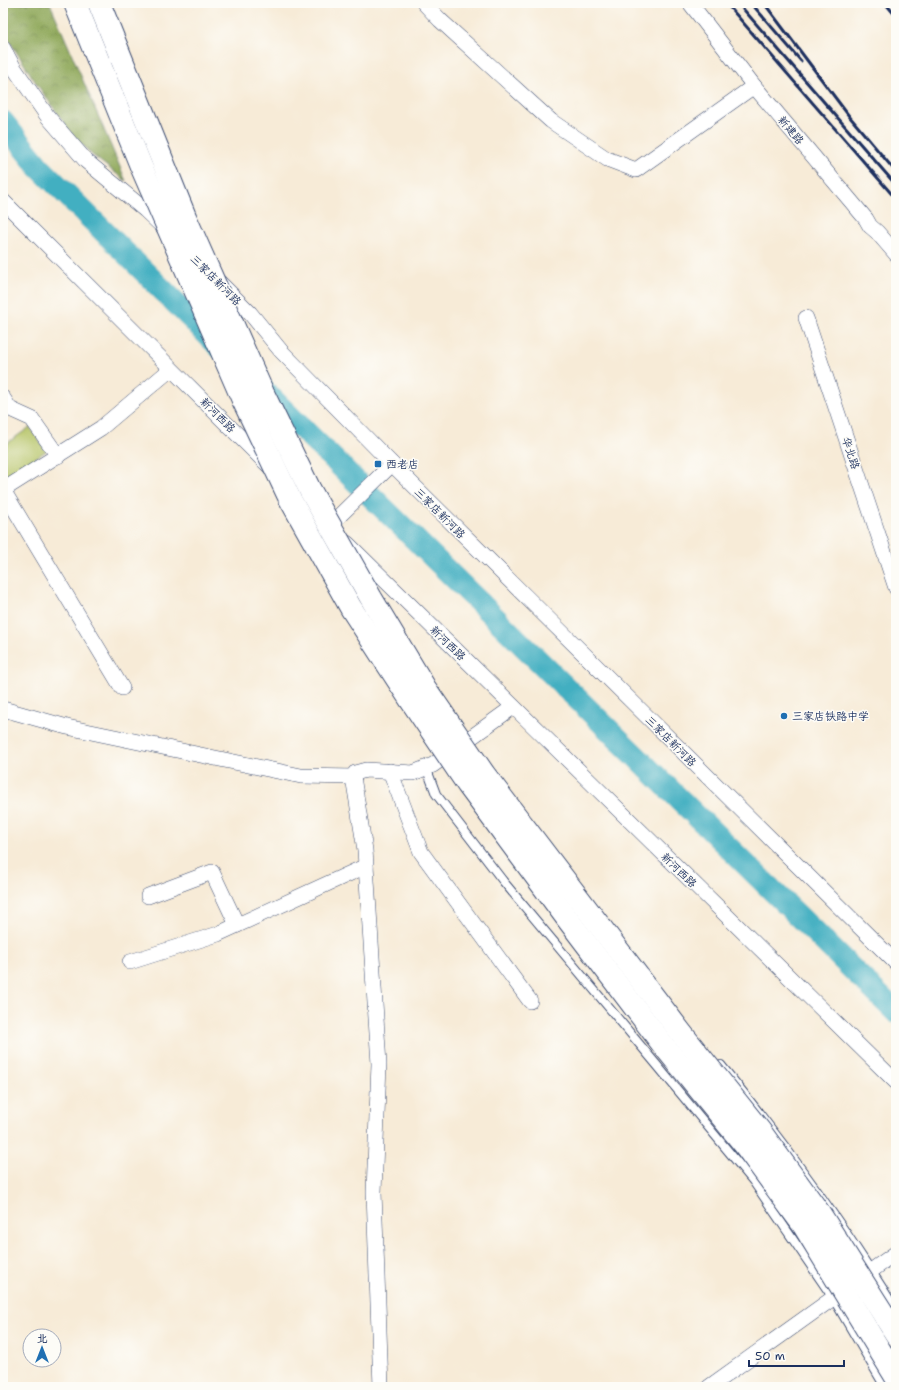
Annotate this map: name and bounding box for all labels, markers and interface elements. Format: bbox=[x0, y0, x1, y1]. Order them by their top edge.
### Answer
street label: 新建路 bbox=[774, 113, 807, 148]
street label: 三家店新河路 bbox=[187, 252, 244, 309]
street label: 新河西路 bbox=[197, 394, 239, 436]
street label: 华北路 bbox=[838, 435, 863, 471]
place label: 西老店 bbox=[386, 457, 419, 472]
marker: 西老店 bbox=[373, 459, 383, 469]
street label: 三家店新河路 bbox=[411, 485, 468, 542]
street label: 新河西路 bbox=[427, 623, 469, 664]
place label: 三家店铁路中学 bbox=[792, 709, 869, 724]
marker: 三家店铁路中学 bbox=[779, 711, 789, 721]
street label: 三家店新河路 bbox=[642, 713, 699, 770]
street label: 新河西路 bbox=[658, 850, 700, 891]
north arrow bbox=[22, 1328, 62, 1368]
text: 北 bbox=[37, 1331, 48, 1346]
scale bar bbox=[749, 1342, 844, 1368]
text: 50 m bbox=[755, 1348, 785, 1364]

